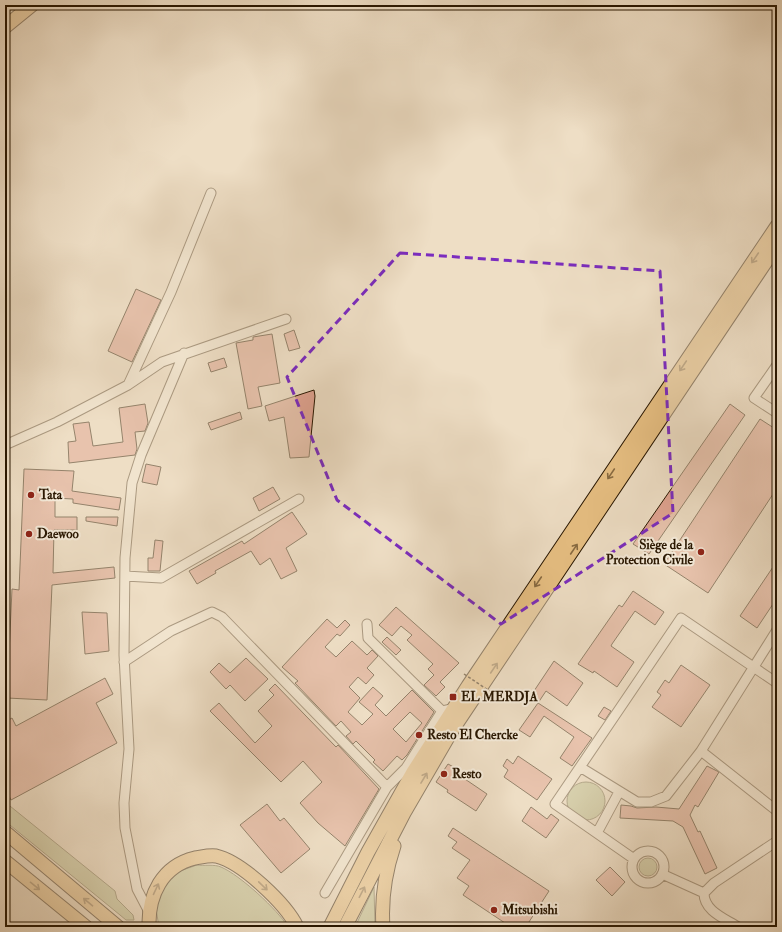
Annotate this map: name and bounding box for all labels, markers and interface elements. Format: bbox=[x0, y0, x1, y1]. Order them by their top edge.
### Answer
one-way arrow bbox=[751, 252, 759, 263]
one-way arrow bbox=[679, 360, 687, 371]
one-way arrow bbox=[607, 468, 615, 479]
place label: Tata bbox=[38, 487, 63, 503]
marker: Tata bbox=[26, 490, 36, 500]
place label: Daewoo bbox=[37, 526, 80, 542]
marker: Daewoo bbox=[24, 529, 34, 539]
place label: Siège de la Protection Civile bbox=[606, 537, 694, 568]
one-way arrow bbox=[570, 544, 578, 555]
marker: Siège de la Protection Civile bbox=[696, 547, 706, 557]
one-way arrow bbox=[534, 576, 542, 587]
one-way arrow bbox=[490, 663, 498, 674]
place label: EL MERDJA bbox=[461, 689, 538, 706]
marker: EL MERDJA bbox=[448, 692, 458, 702]
place label: Resto El Chercke bbox=[427, 727, 519, 743]
marker: Resto El Chercke bbox=[414, 730, 424, 740]
place label: Resto bbox=[452, 766, 482, 782]
marker: Resto bbox=[439, 769, 449, 779]
one-way arrow bbox=[420, 772, 428, 784]
one-way arrow bbox=[30, 881, 40, 890]
one-way arrow bbox=[258, 881, 268, 891]
one-way arrow bbox=[153, 884, 160, 896]
one-way arrow bbox=[359, 887, 367, 899]
one-way arrow bbox=[83, 897, 93, 906]
place label: Mitsubishi bbox=[501, 902, 558, 918]
marker: Mitsubishi bbox=[489, 905, 499, 915]

